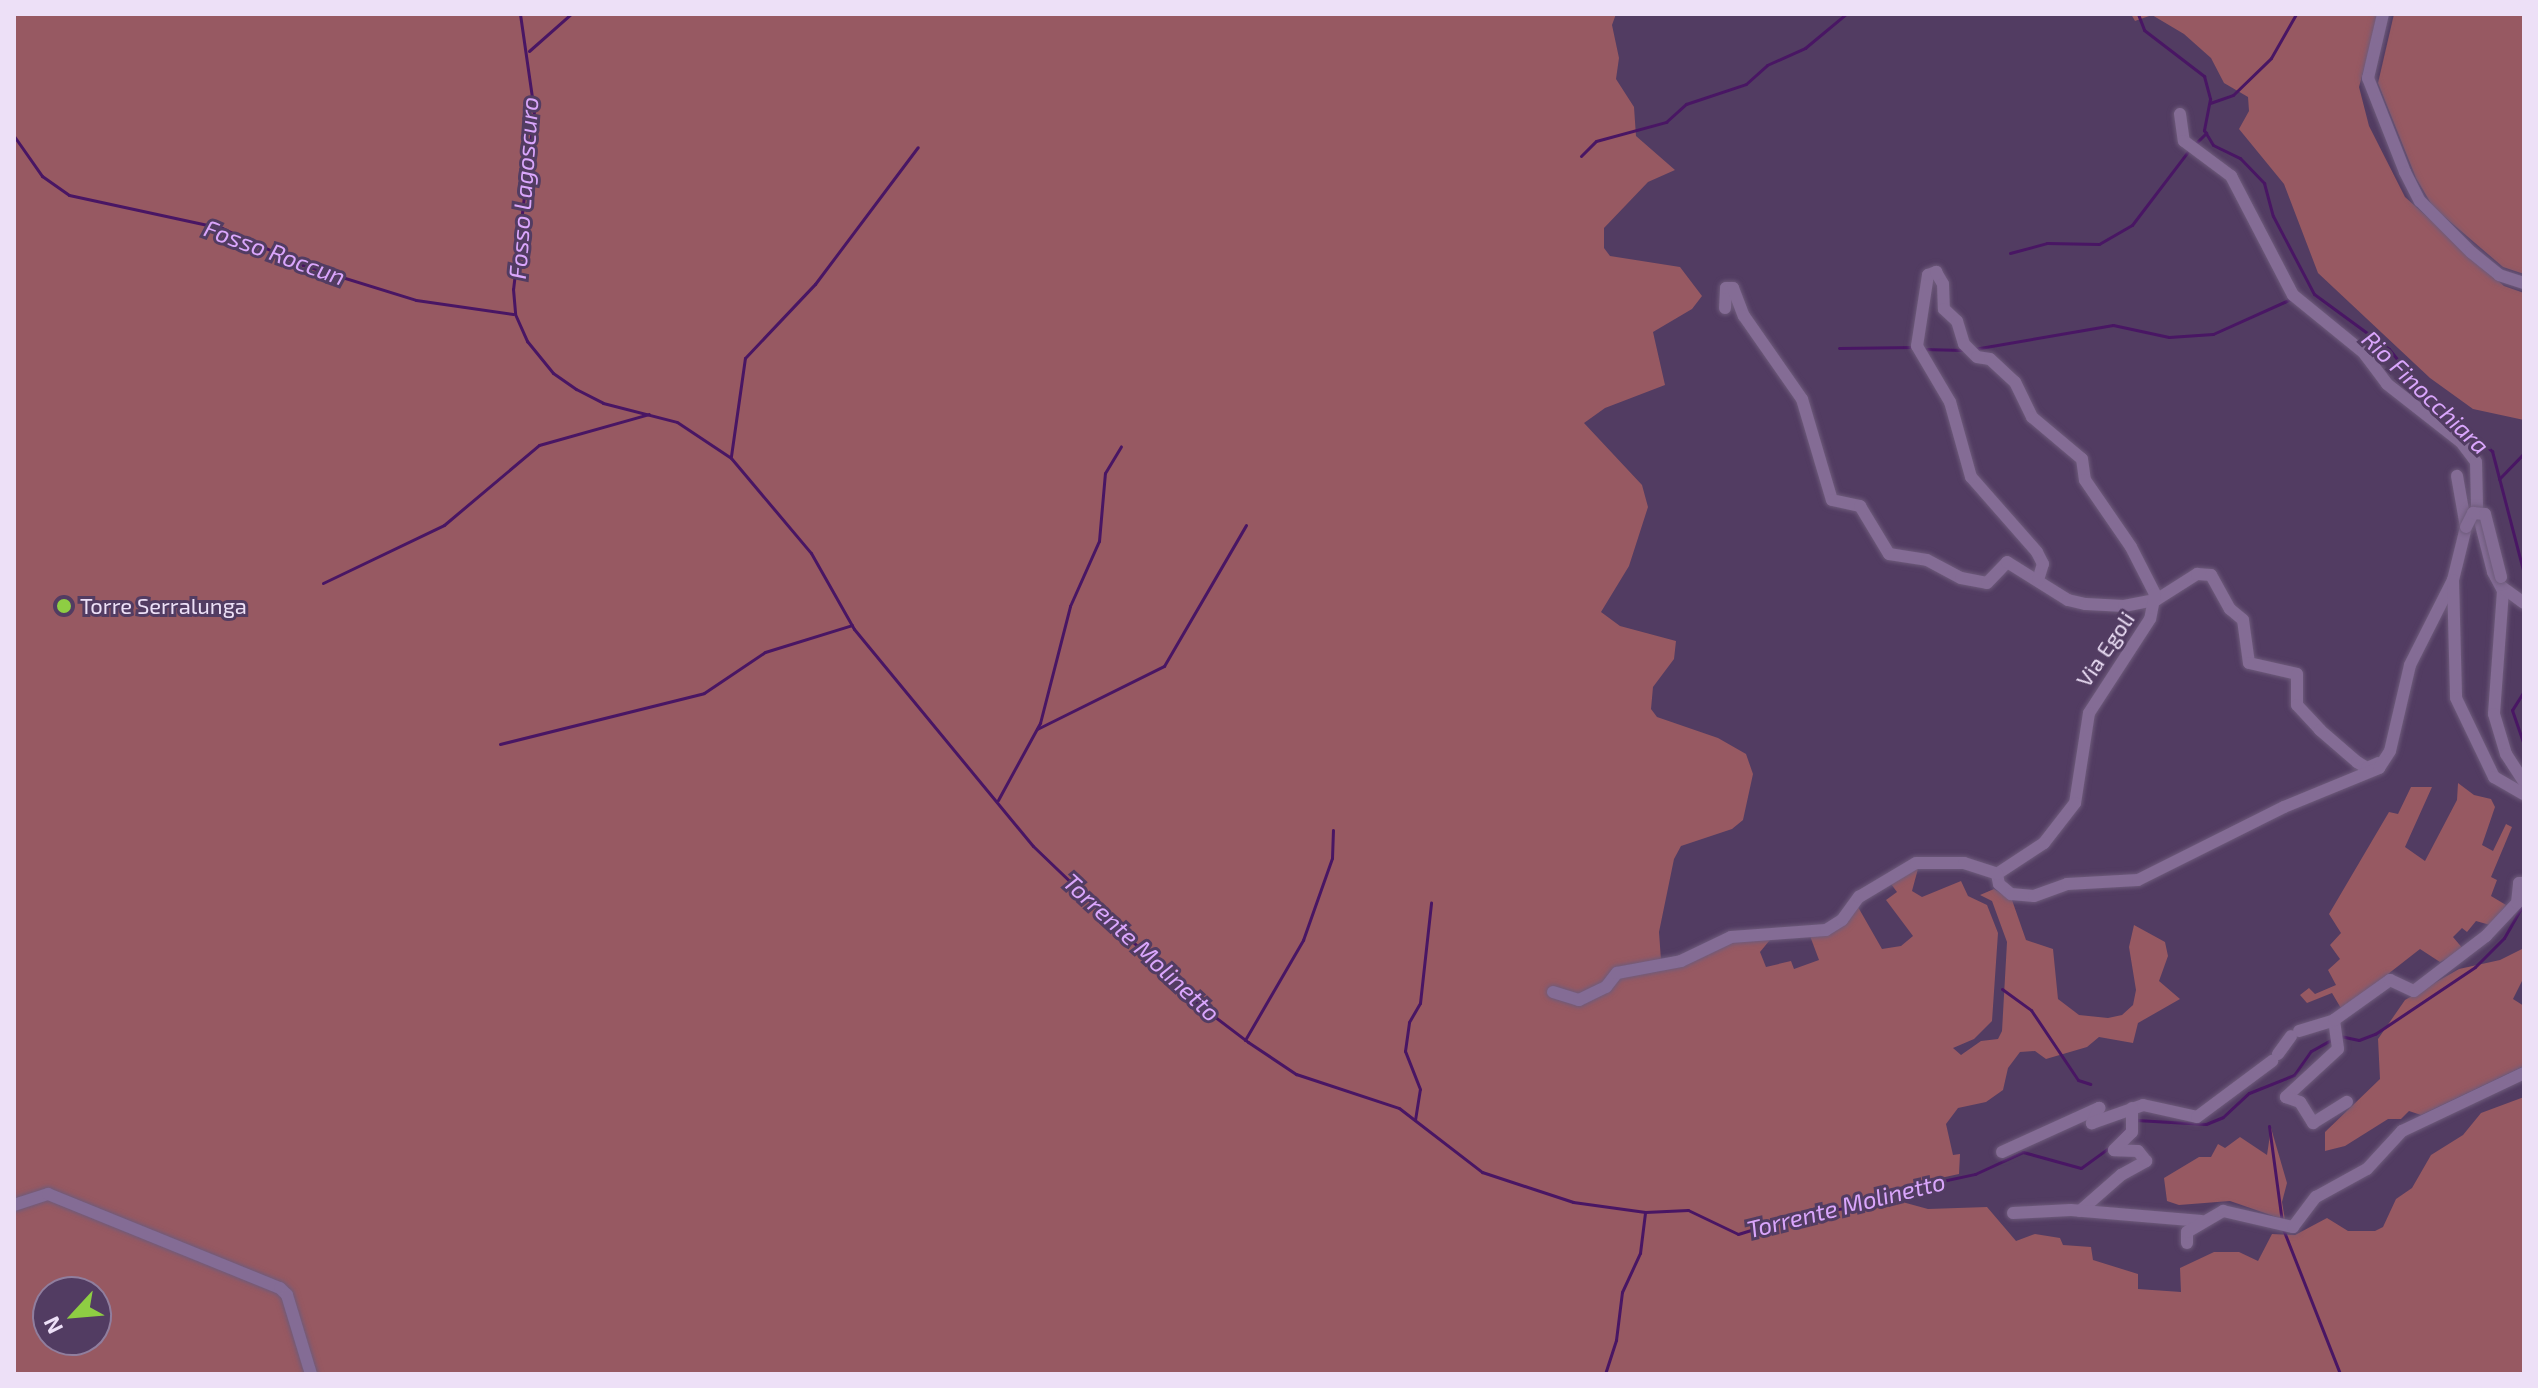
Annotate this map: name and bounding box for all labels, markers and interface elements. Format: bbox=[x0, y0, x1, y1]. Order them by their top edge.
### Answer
water label: Fosso Lagoscuro bbox=[502, 96, 544, 280]
water label: Fosso Roccun bbox=[201, 213, 349, 291]
water label: Rio Finocchiara bbox=[2356, 324, 2496, 460]
place label: Torre Serralunga bbox=[80, 593, 247, 619]
marker: Torre Serralunga bbox=[55, 597, 73, 615]
street label: Via Egoli bbox=[2070, 606, 2140, 692]
water label: Torrente Molinetto bbox=[1058, 867, 1226, 1027]
water label: Torrente Molinetto bbox=[1744, 1166, 1948, 1244]
north arrow bbox=[32, 1276, 112, 1356]
text: N bbox=[37, 1313, 67, 1338]

